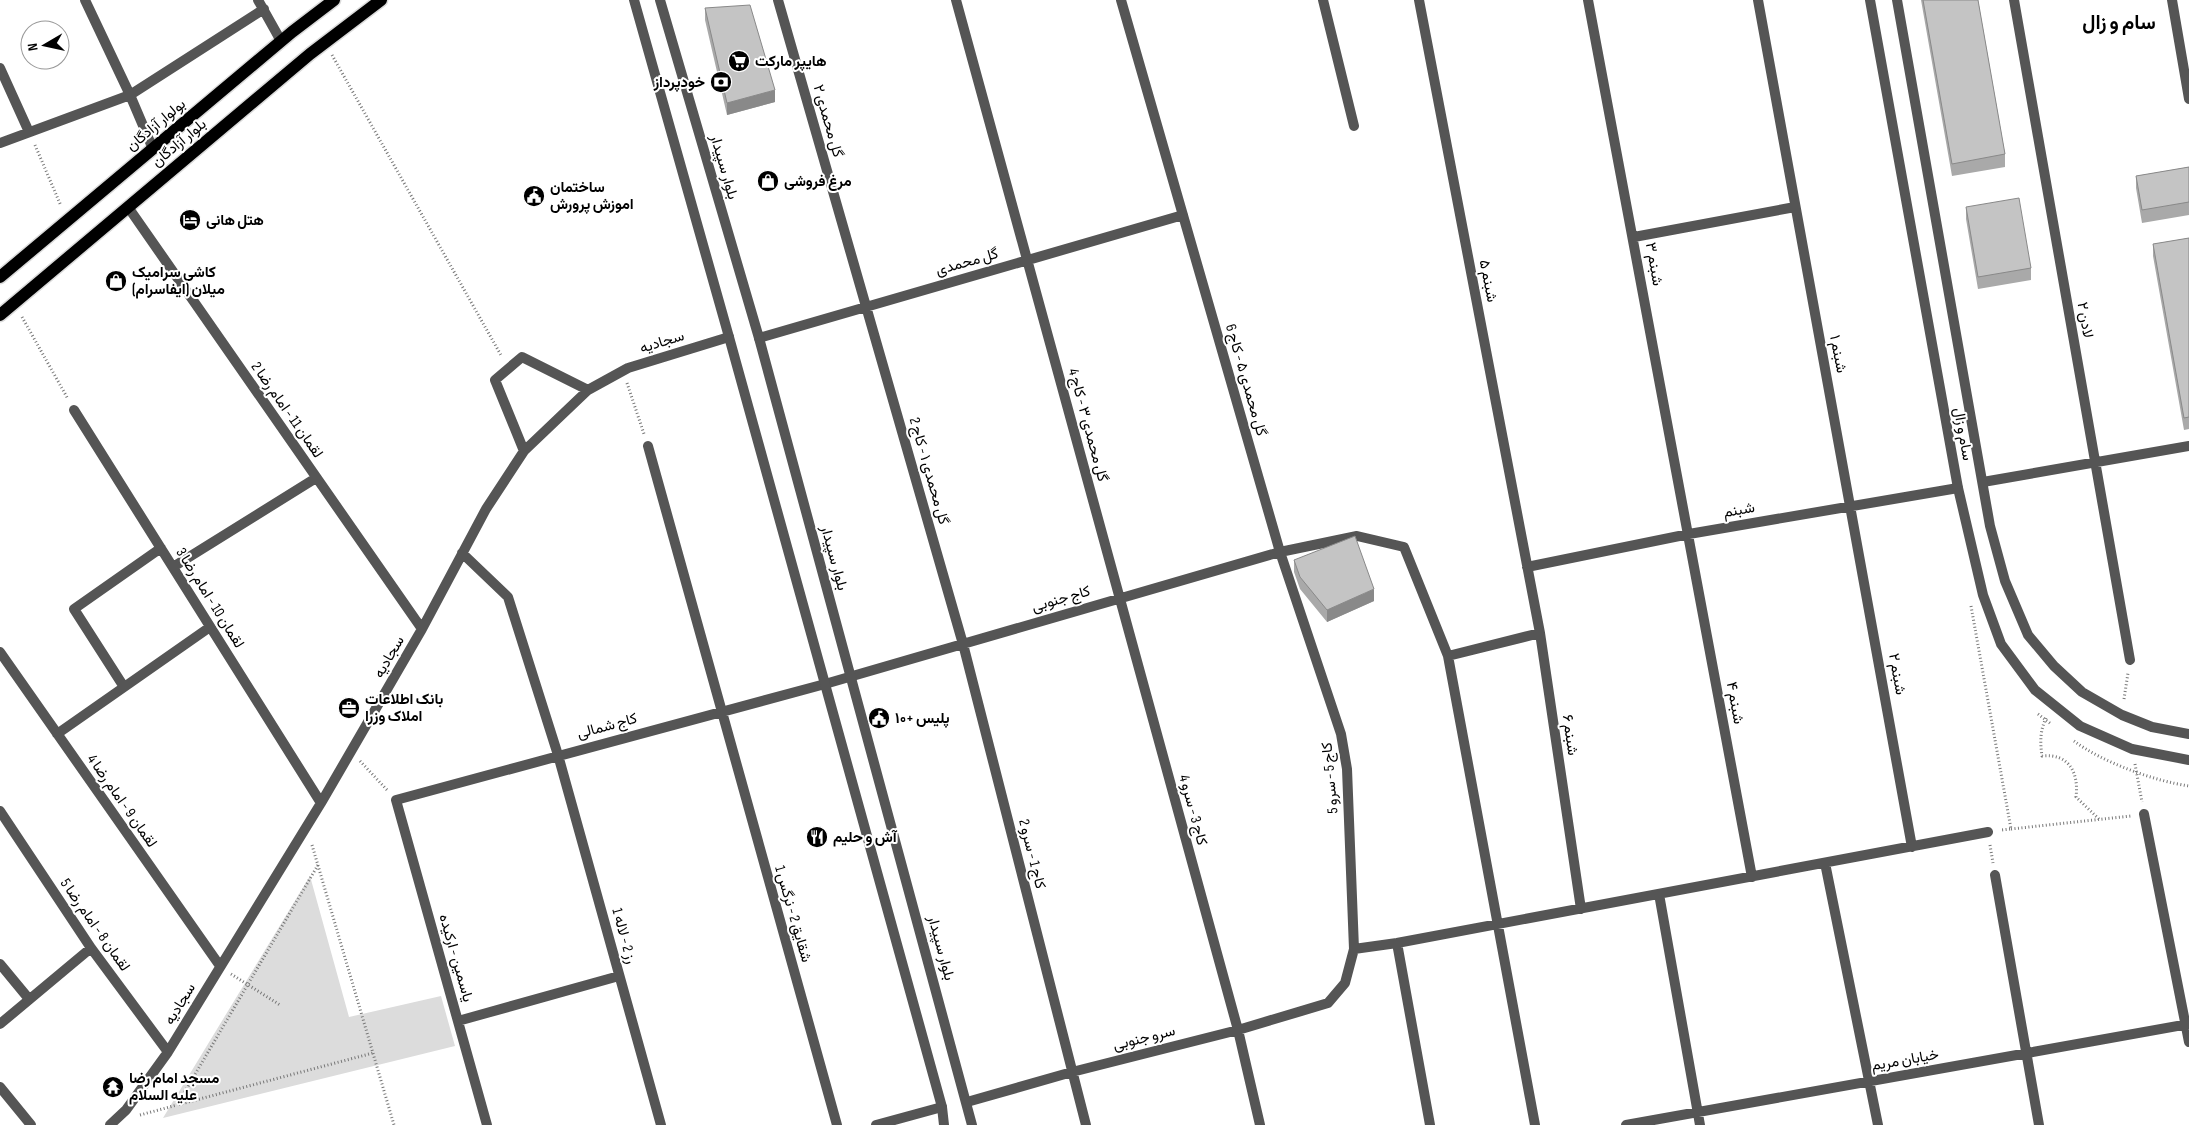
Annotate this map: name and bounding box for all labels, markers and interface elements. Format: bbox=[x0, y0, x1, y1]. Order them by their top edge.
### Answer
district label: سام و زال bbox=[2082, 11, 2156, 35]
north arrow bbox=[20, 20, 70, 70]
text: N bbox=[24, 42, 42, 52]
supermarket icon: هایپر مارکت bbox=[727, 49, 751, 73]
place label: هایپر مارکت bbox=[755, 52, 826, 71]
bank icon: خودپرداز bbox=[709, 70, 733, 94]
place label: خودپرداز bbox=[653, 73, 705, 92]
street label: گل محمدی ۲ bbox=[809, 82, 848, 160]
street label: بولوار آزادگان bbox=[122, 95, 190, 155]
street label: بلوار آزادگان bbox=[148, 115, 210, 171]
street label: بلوار سپیدار bbox=[705, 131, 742, 202]
shop icon: مرغ فروشی bbox=[756, 169, 780, 193]
place label: مرغ فروشی bbox=[784, 172, 852, 191]
place label: ساختمان اموزش پرورش bbox=[550, 178, 634, 214]
public building icon: ساختمان اموزش پرورش bbox=[522, 184, 546, 208]
hotel icon: هتل هانی bbox=[178, 208, 202, 232]
place label: هتل هانی bbox=[206, 211, 264, 230]
street label: شبنم ۳ bbox=[1641, 241, 1667, 287]
street label: گل محمدی bbox=[933, 244, 1001, 280]
street label: شبنم ۵ bbox=[1475, 258, 1501, 304]
place label: کاشی سرامیک میلان (ایفاسرام) bbox=[132, 263, 225, 299]
shop icon: کاشی سرامیک میلان (ایفاسرام) bbox=[104, 269, 128, 293]
street label: لادن ۲ bbox=[2073, 301, 2097, 339]
street label: گل محمدی ۵ - کاج 6 bbox=[1220, 322, 1271, 439]
street label: سجادیه bbox=[637, 326, 687, 358]
street label: شبنم ۱ bbox=[1825, 333, 1851, 375]
street label: لقمان 11 - امام رضا 2 bbox=[247, 358, 327, 462]
street label: گل محمدی ۳ - کاج 4 bbox=[1063, 366, 1112, 484]
street label: سام و زال bbox=[1949, 406, 1977, 462]
street label: گل محمدی ۱ - کاج 2 bbox=[904, 415, 953, 527]
street label: شبنم bbox=[1722, 498, 1756, 522]
street label: بلوار سپیدار bbox=[816, 522, 852, 593]
street label: لقمان 10 - امام رضا 3 bbox=[171, 544, 249, 652]
street label: کاج جنوبی bbox=[1029, 581, 1093, 617]
street label: سجادیه bbox=[369, 632, 409, 681]
street label: شبنم ۲ bbox=[1884, 652, 1910, 696]
street label: شبنم ۴ bbox=[1722, 680, 1748, 726]
place label: بانک اطلاعات املاک وزرا bbox=[365, 690, 443, 726]
office icon: بانک اطلاعات املاک وزرا bbox=[337, 696, 361, 720]
public building icon: پلیس +۱۰ bbox=[867, 706, 891, 730]
street label: کاج شمالی bbox=[575, 709, 640, 744]
place label: پلیس +۱۰ bbox=[895, 709, 950, 728]
street label: شبنم ۶ bbox=[1558, 713, 1582, 757]
street label: کاج 5 - سرو 5 bbox=[1317, 741, 1344, 815]
street label: لقمان 9 - امام رضا 4 bbox=[83, 751, 161, 851]
street label: کاج 3 - سرو 4 bbox=[1173, 773, 1212, 848]
street label: کاج 1 - سرو 2 bbox=[1013, 817, 1050, 891]
restaurant icon: آش و حلیم bbox=[805, 825, 829, 849]
place label: آش و حلیم bbox=[833, 828, 898, 847]
street label: شقایق 2 - نرگس 1 bbox=[770, 863, 816, 965]
street label: لقمان 8 - امام رضا 5 bbox=[56, 875, 134, 975]
street label: رز 2 - لاله 1 bbox=[607, 906, 641, 966]
street label: یاسمین - ارکیده bbox=[434, 912, 478, 1004]
street label: بلوار سپیدار bbox=[923, 912, 959, 983]
street label: سجادیه bbox=[160, 979, 200, 1028]
street label: سرو جنوبی bbox=[1111, 1021, 1177, 1055]
street label: خیابان مریم bbox=[1870, 1045, 1940, 1075]
place label: مسجد امام رضا علیه السلام bbox=[129, 1069, 219, 1105]
temple icon: مسجد امام رضا علیه السلام bbox=[101, 1075, 125, 1099]

